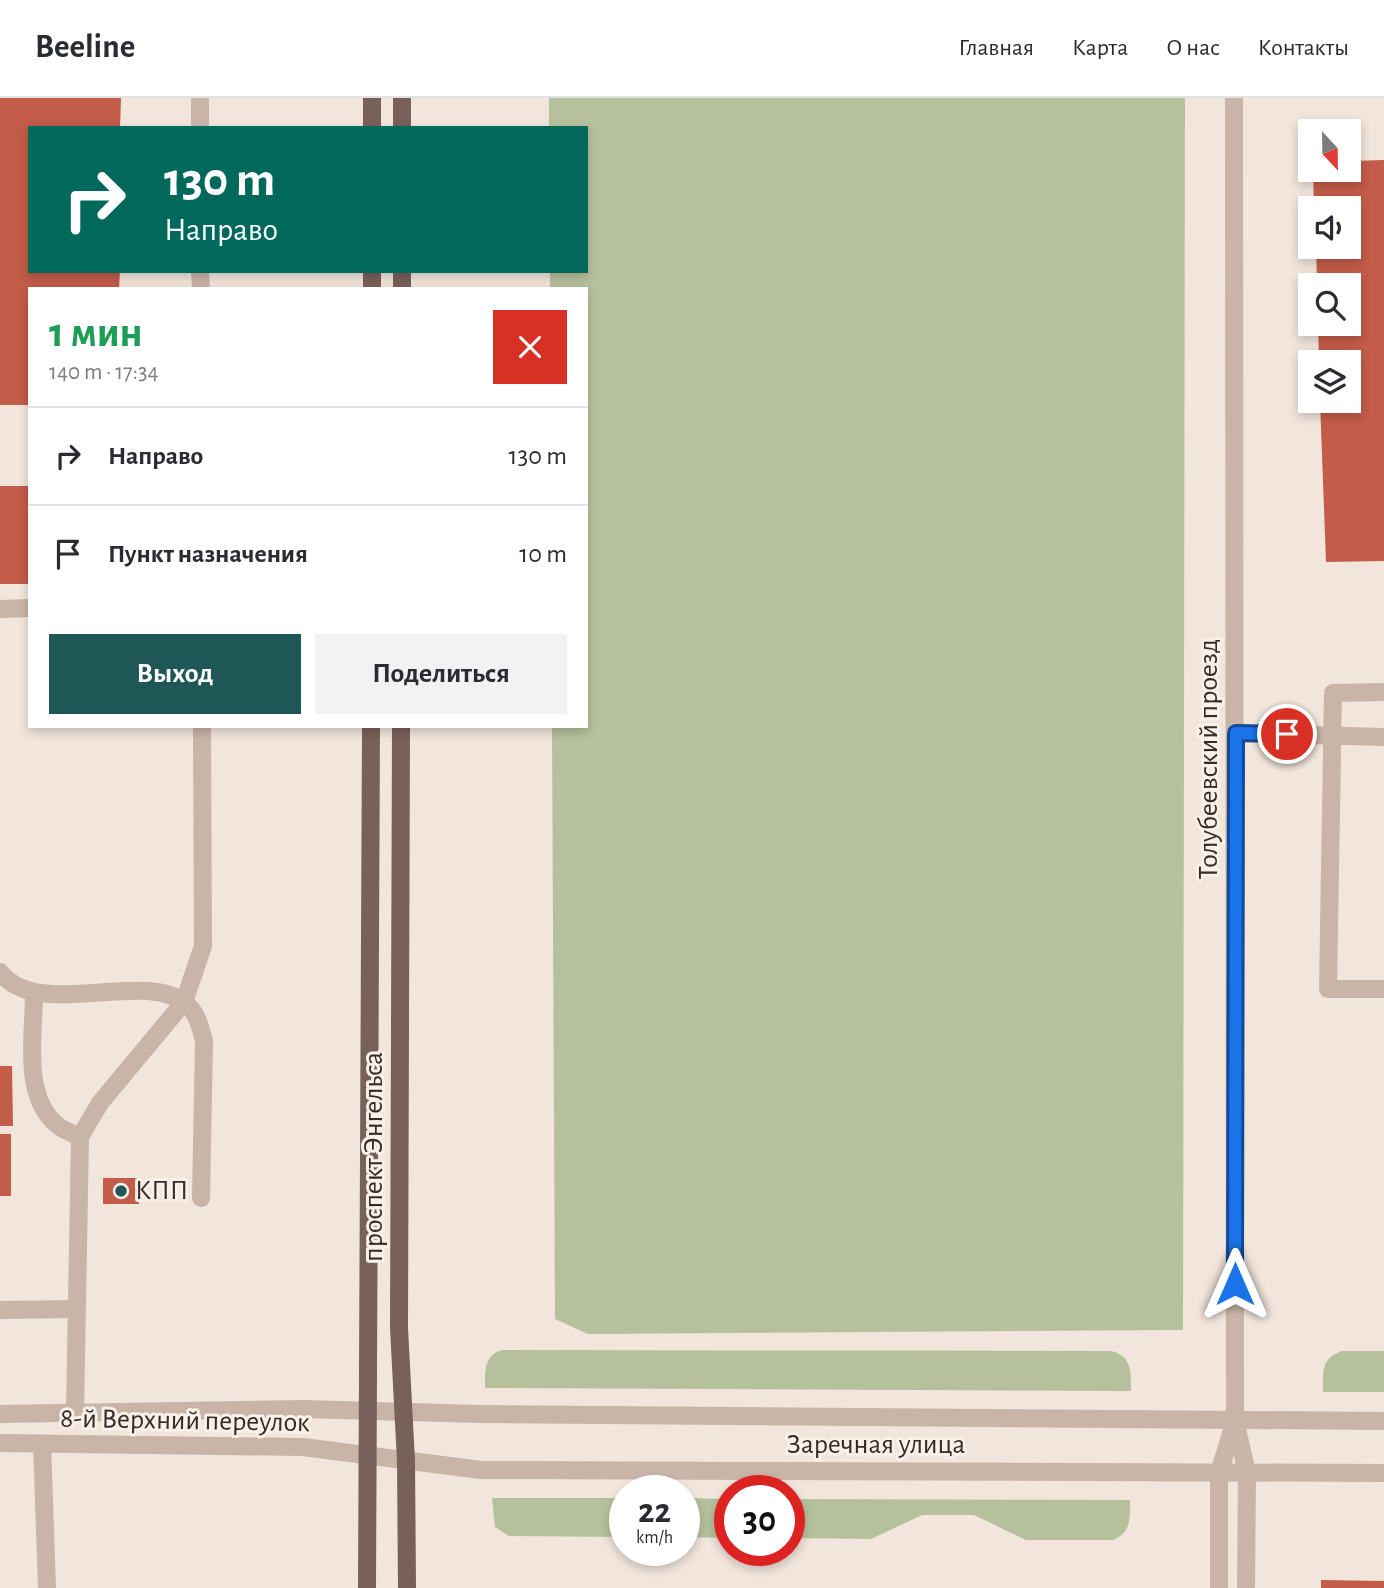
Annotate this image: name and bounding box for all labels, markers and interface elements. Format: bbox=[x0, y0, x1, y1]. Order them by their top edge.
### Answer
text: Beeline bbox=[35, 31, 135, 64]
text: Главная bbox=[959, 36, 1034, 60]
text: Карта bbox=[1072, 36, 1128, 60]
text: О нас bbox=[1166, 36, 1220, 60]
text: Контакты bbox=[1258, 36, 1349, 60]
north arrow bbox=[1298, 119, 1362, 182]
map controls bbox=[1298, 119, 1361, 413]
icon: right bbox=[49, 154, 140, 245]
text: 130 m bbox=[164, 156, 275, 205]
button: sound bbox=[1298, 196, 1361, 259]
text: Направо bbox=[164, 214, 278, 246]
button: search bbox=[1298, 273, 1361, 336]
button: close bbox=[493, 310, 567, 384]
text: 1 мин bbox=[49, 312, 143, 354]
button: layers bbox=[1298, 350, 1361, 413]
text: 140 m · 17:34 bbox=[49, 361, 158, 384]
icon: right bbox=[49, 437, 87, 475]
text: Направо bbox=[108, 443, 203, 469]
text: 130 m bbox=[509, 443, 567, 469]
icon: arrive bbox=[49, 535, 87, 573]
text: Пункт назначения bbox=[108, 541, 308, 567]
text: 10 m bbox=[519, 541, 567, 567]
button: Выход bbox=[49, 634, 301, 714]
button: Поделиться bbox=[315, 634, 567, 714]
street label: Толубеевский проезд bbox=[1195, 639, 1223, 879]
pin bbox=[1257, 704, 1317, 764]
icon: arrive bbox=[1268, 715, 1306, 753]
street label: проспект Энгельса bbox=[360, 1052, 388, 1262]
place label: КПП bbox=[135, 1177, 188, 1205]
marker: КПП bbox=[113, 1183, 129, 1199]
position arrow bbox=[1198, 1247, 1272, 1321]
street label: 8-й Верхний переулок bbox=[60, 1405, 310, 1437]
street label: Заречная улица bbox=[787, 1431, 966, 1459]
speed limit sign: 30 bbox=[714, 1475, 805, 1566]
text: 22 bbox=[638, 1494, 671, 1529]
text: km/h bbox=[636, 1529, 673, 1547]

